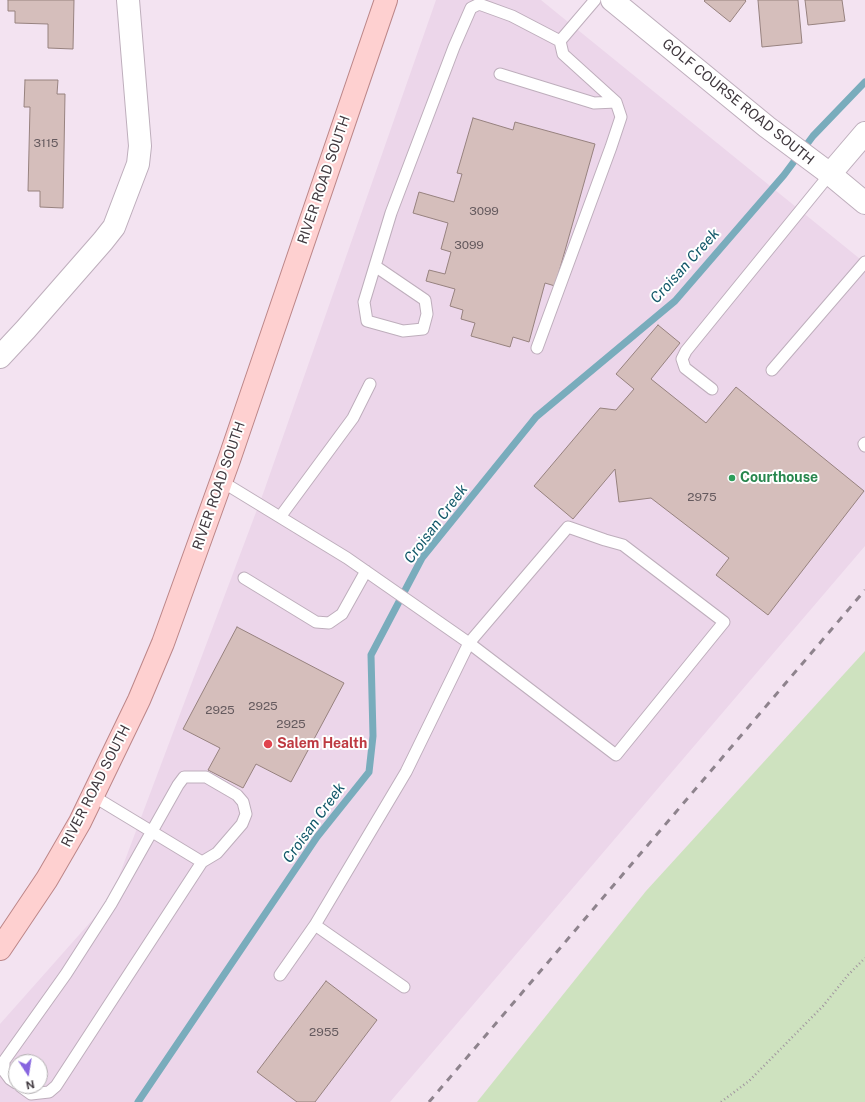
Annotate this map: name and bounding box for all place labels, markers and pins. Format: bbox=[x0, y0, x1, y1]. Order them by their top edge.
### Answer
place label: Courthouse bbox=[740, 470, 818, 486]
marker: Courthouse bbox=[727, 473, 737, 483]
place label: Salem Health bbox=[277, 736, 367, 752]
marker: Salem Health bbox=[262, 738, 274, 750]

